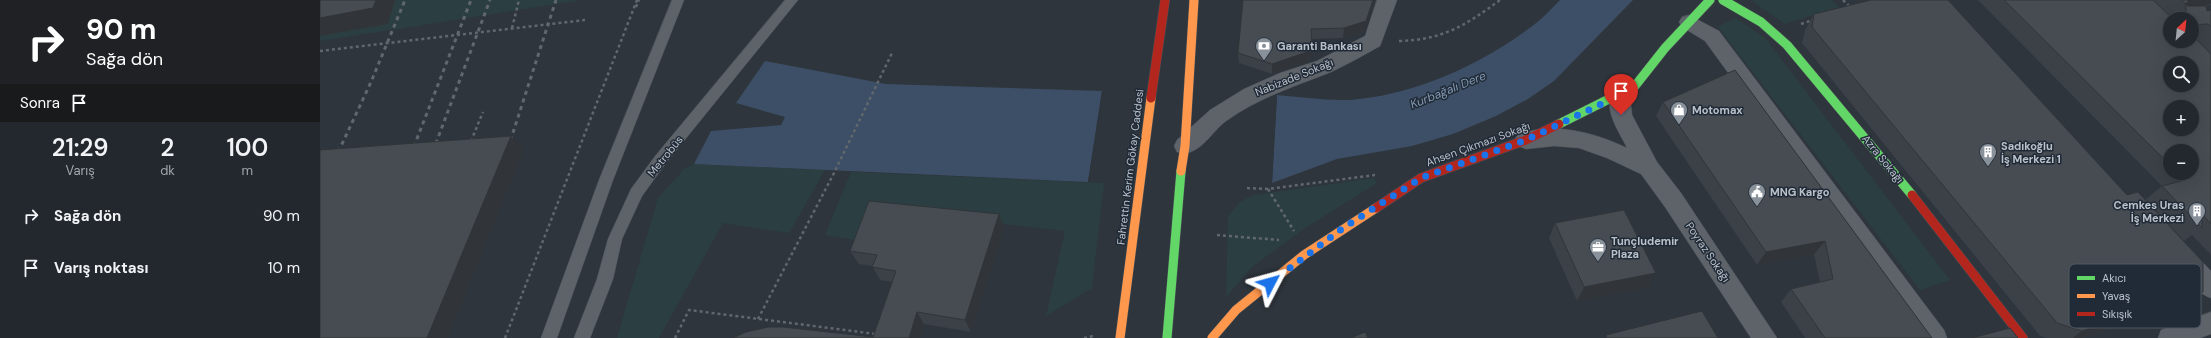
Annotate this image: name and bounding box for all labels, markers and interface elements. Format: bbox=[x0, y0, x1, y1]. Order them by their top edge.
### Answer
text: 90 m bbox=[86, 11, 156, 48]
north arrow bbox=[2163, 12, 2199, 48]
map controls bbox=[2163, 12, 2199, 180]
icon: right bbox=[20, 16, 72, 68]
bank icon: Garanti Bankası bbox=[1254, 36, 1274, 61]
place label: Garanti Bankası bbox=[1277, 39, 1362, 53]
text: Sağa dön bbox=[86, 47, 163, 71]
street label: Nabizade Sokağı bbox=[1253, 55, 1335, 99]
button: search bbox=[2163, 56, 2199, 92]
water label: Kurbağalı Dere bbox=[1408, 67, 1488, 112]
pin bbox=[1604, 74, 1638, 115]
icon: arrive bbox=[1610, 80, 1632, 102]
street label: Fahrettin Kerim Gökay Caddesi bbox=[1114, 88, 1146, 246]
icon: arrive bbox=[68, 92, 90, 114]
text: Sonra bbox=[20, 93, 60, 113]
shop icon: Motomax bbox=[1669, 100, 1689, 125]
button: + bbox=[2163, 100, 2199, 136]
place label: Motomax bbox=[1692, 103, 1743, 117]
street label: Ahsen Çıkmazı Sokağı bbox=[1424, 119, 1532, 169]
text: 21:29 bbox=[52, 132, 108, 163]
text: 2 bbox=[161, 132, 174, 163]
text: 100 bbox=[226, 132, 268, 163]
street label: Azra Sokağı bbox=[1859, 132, 1907, 186]
street label: Metrobüs bbox=[644, 133, 686, 179]
place label: Sadıkoğlu İş Merkezi 1 bbox=[2001, 139, 2061, 166]
building icon: Sadıkoğlu İş Merkezi 1 bbox=[1978, 142, 1998, 167]
button: − bbox=[2163, 144, 2199, 180]
text: Varış bbox=[65, 162, 95, 179]
text: dk bbox=[160, 162, 175, 179]
text: m bbox=[242, 162, 253, 179]
public building icon: MNG Kargo bbox=[1747, 182, 1767, 207]
place label: MNG Kargo bbox=[1770, 185, 1830, 199]
place label: Cemkes Uras İş Merkezi bbox=[2114, 198, 2184, 225]
building icon: Cemkes Uras İş Merkezi bbox=[2187, 201, 2207, 226]
icon: right bbox=[20, 205, 42, 227]
text: Sağa dön bbox=[54, 206, 121, 226]
text: 90 m bbox=[263, 206, 300, 226]
street label: Poyraz Sokağı bbox=[1683, 219, 1733, 285]
place label: Tunçludemir Plaza bbox=[1611, 234, 1679, 261]
office icon: Tunçludemir Plaza bbox=[1588, 237, 1608, 262]
icon: arrive bbox=[20, 257, 42, 279]
text: Varış noktası bbox=[54, 258, 148, 278]
text: 10 m bbox=[268, 258, 300, 278]
position arrow bbox=[1249, 262, 1291, 304]
legend bbox=[2069, 264, 2201, 328]
text: Akıcı bbox=[2102, 271, 2126, 285]
text: Yavaş bbox=[2102, 289, 2130, 303]
text: Sıkışık bbox=[2102, 307, 2133, 321]

